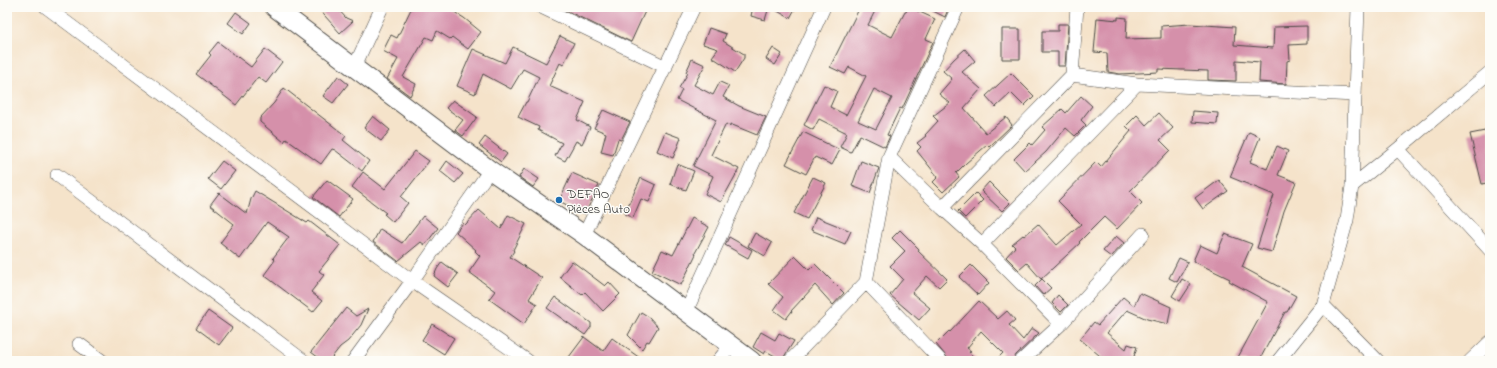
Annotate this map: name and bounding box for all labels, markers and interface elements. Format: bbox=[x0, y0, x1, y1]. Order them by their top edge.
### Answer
place label: DEFAO Pièces Auto bbox=[566, 185, 630, 219]
marker: DEFAO Pièces Auto bbox=[554, 195, 564, 205]

